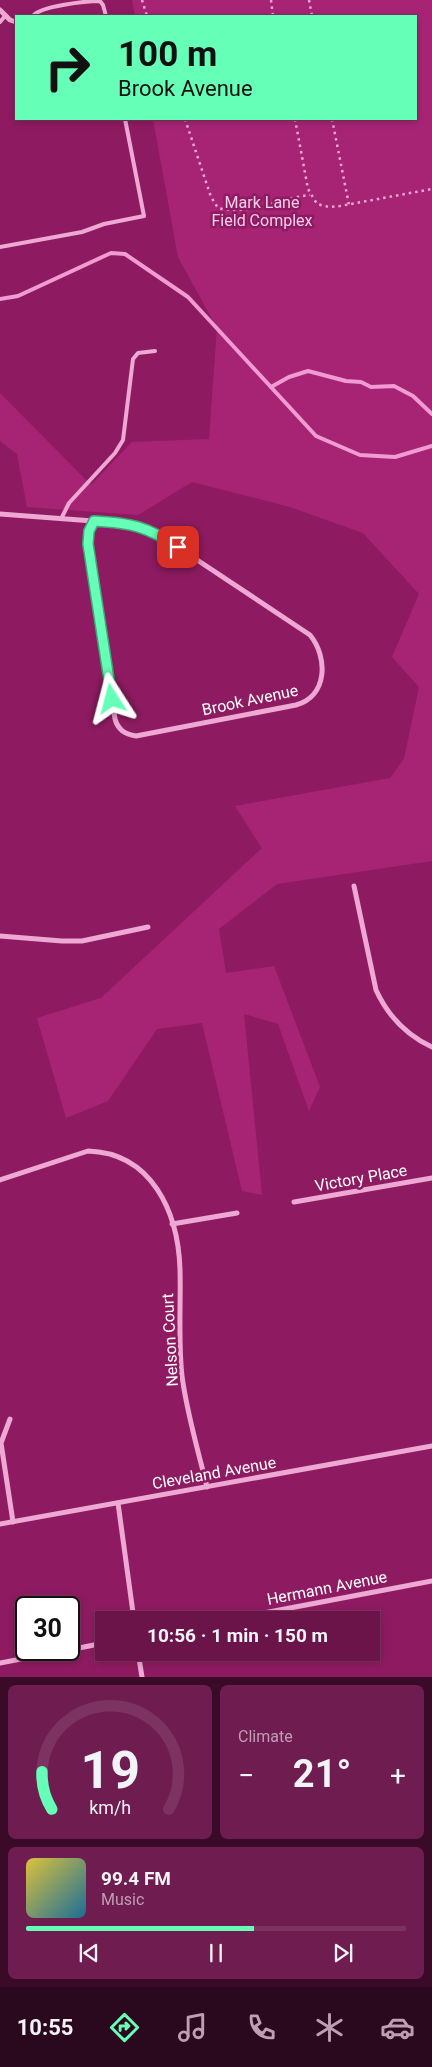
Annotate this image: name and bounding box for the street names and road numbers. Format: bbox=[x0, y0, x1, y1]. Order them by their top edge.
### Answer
street label: Brook Avenue bbox=[200, 681, 300, 719]
street label: Victory Place bbox=[313, 1161, 409, 1195]
street label: Nelson Court bbox=[158, 1293, 182, 1387]
street label: Cleveland Avenue bbox=[151, 1453, 277, 1493]
street label: Hermann Avenue bbox=[265, 1567, 389, 1609]

